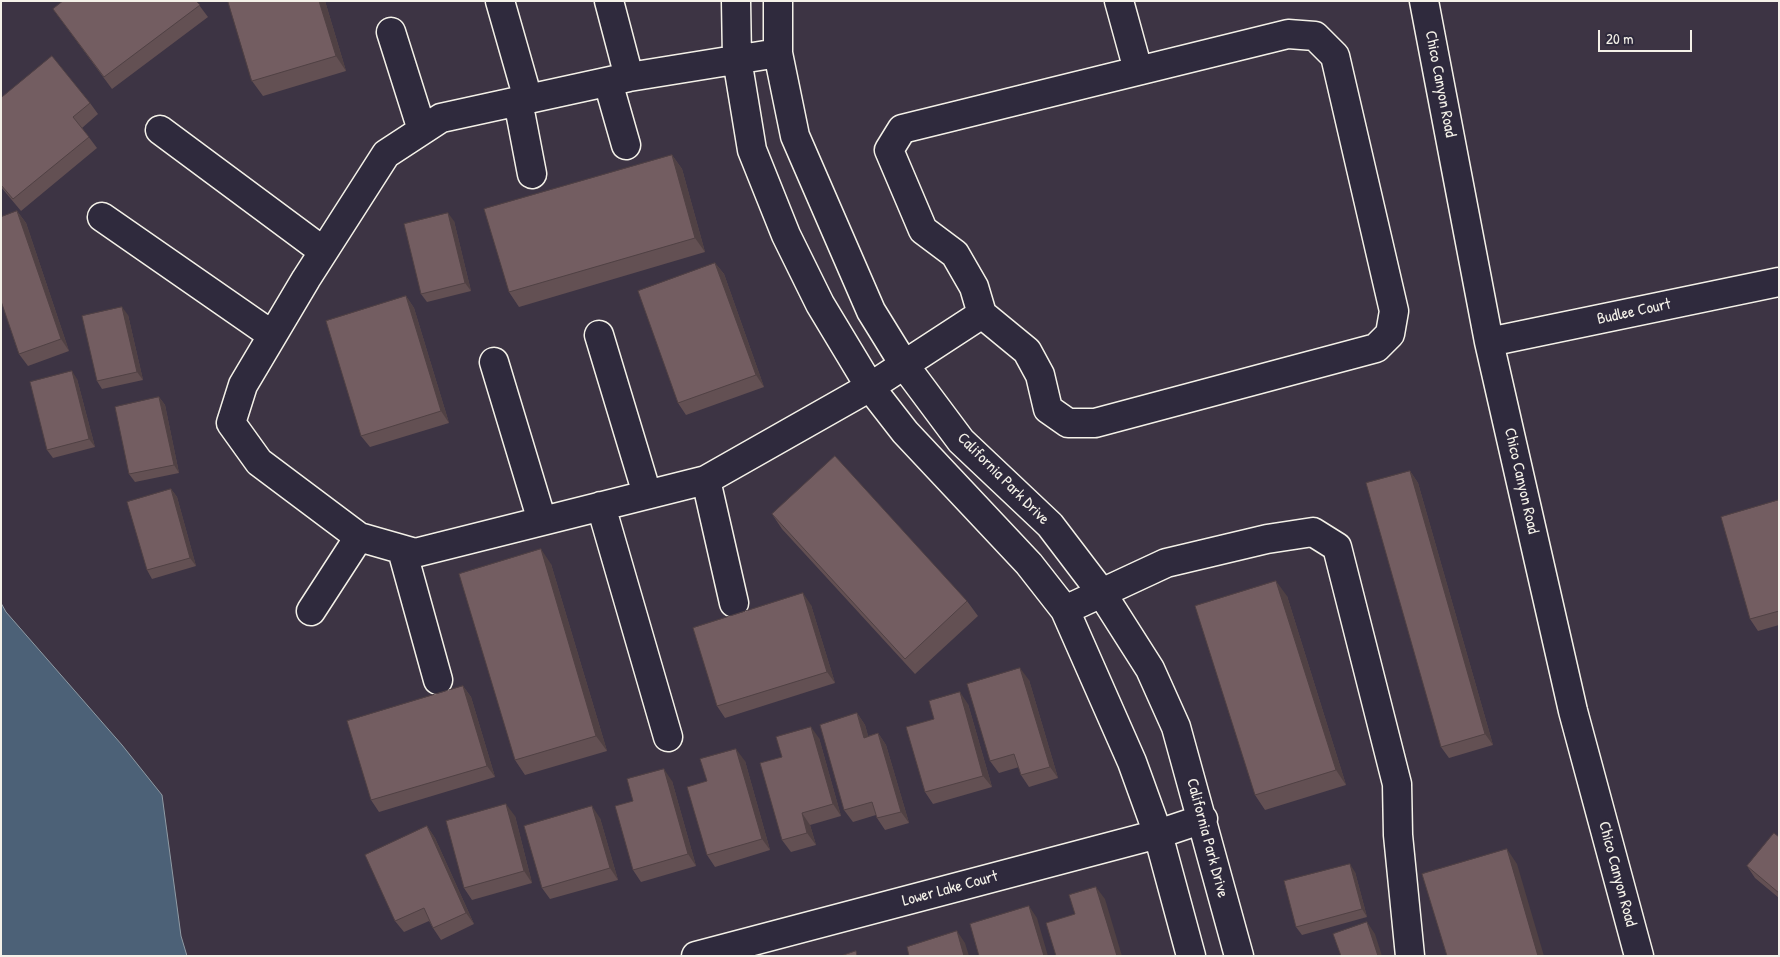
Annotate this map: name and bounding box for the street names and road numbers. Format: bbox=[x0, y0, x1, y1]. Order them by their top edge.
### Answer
street label: Chico Canyon Road bbox=[1420, 29, 1460, 139]
street label: Budlee Court bbox=[1595, 295, 1673, 329]
street label: Chico Canyon Road bbox=[1499, 426, 1543, 536]
street label: California Park Drive bbox=[953, 429, 1053, 529]
street label: California Park Drive bbox=[1182, 776, 1232, 900]
street label: Chico Canyon Road bbox=[1594, 819, 1640, 929]
street label: Lower Lake Court bbox=[900, 867, 1000, 911]

